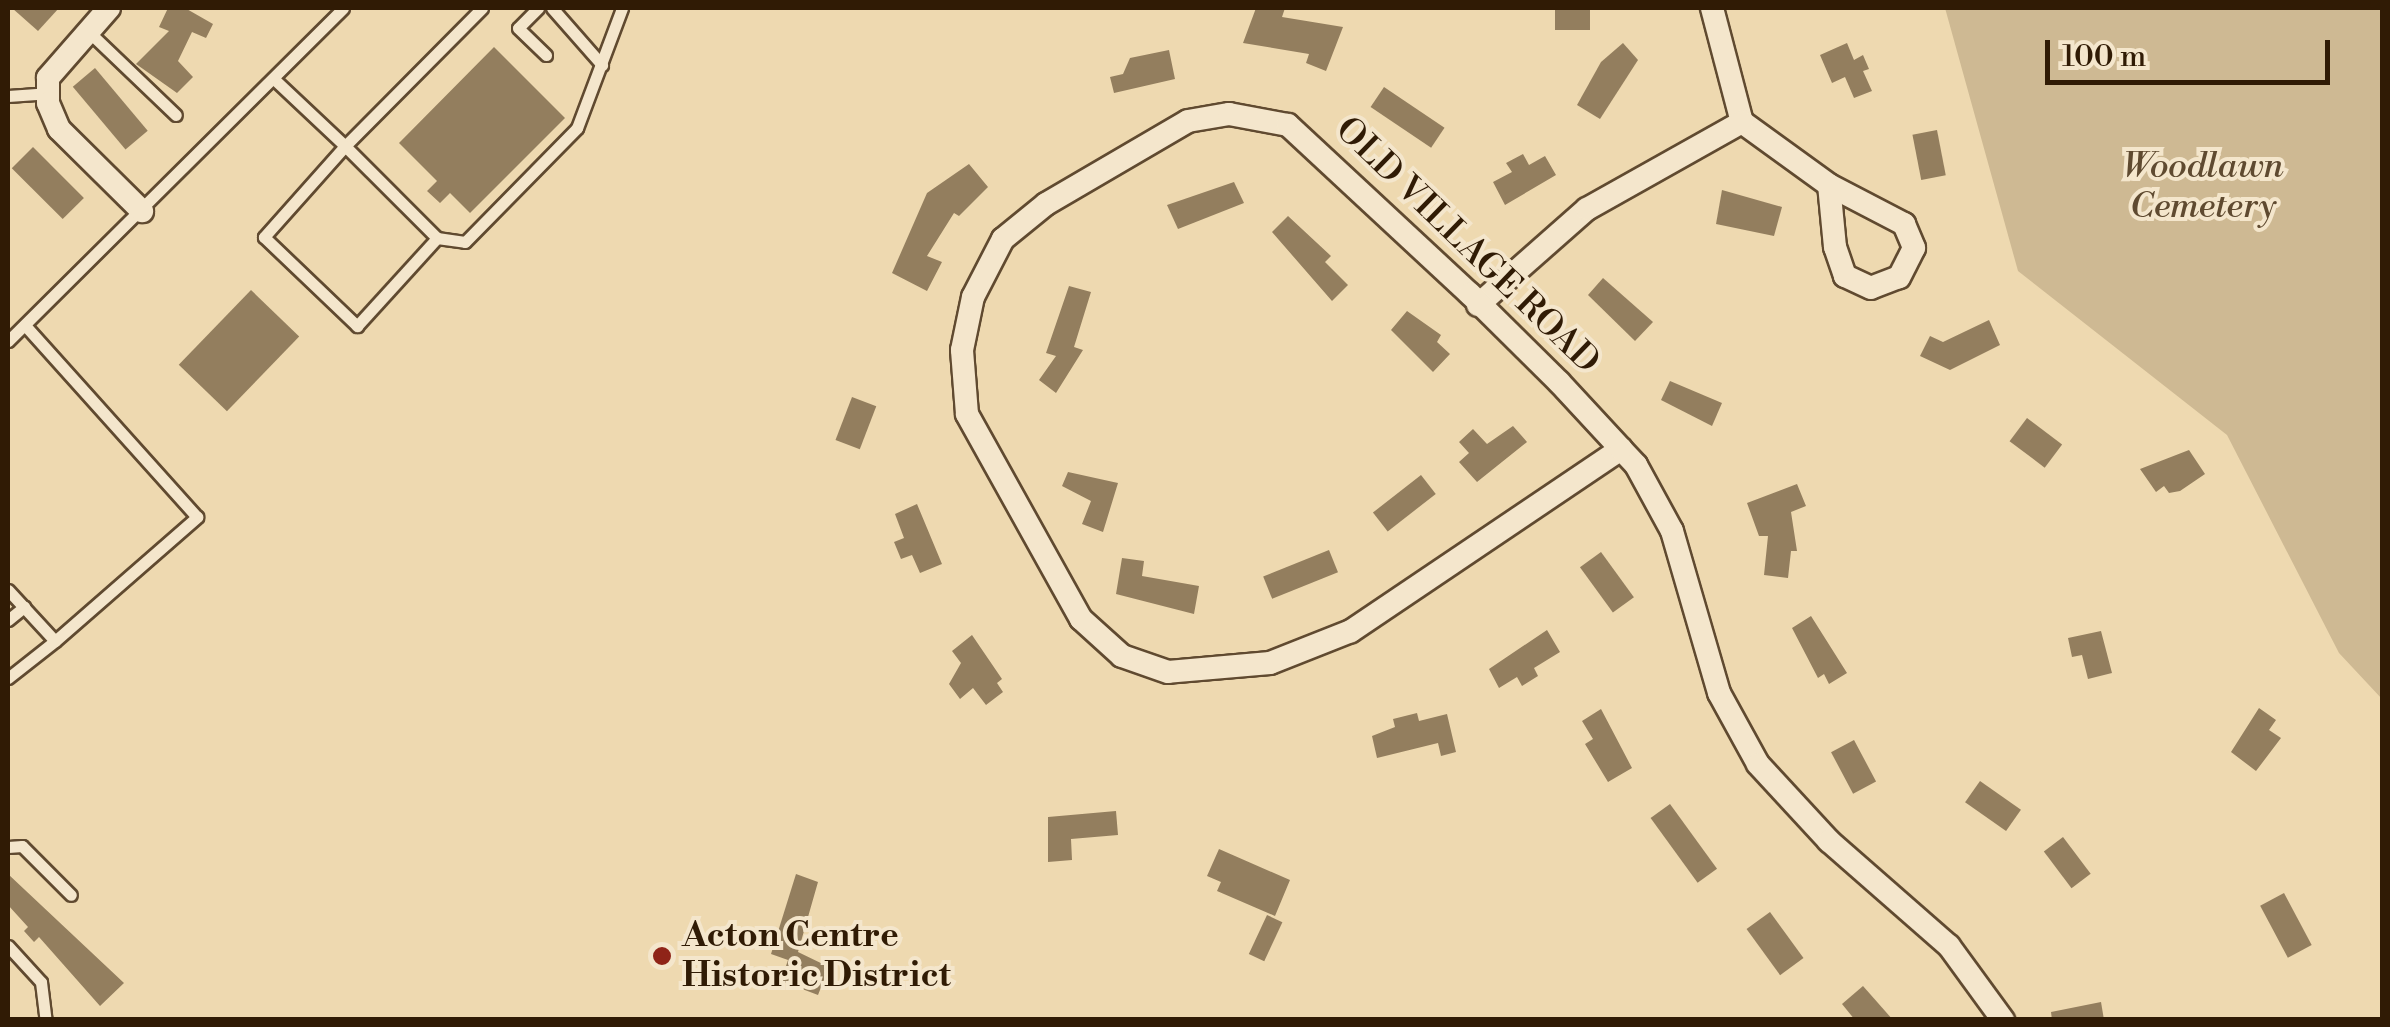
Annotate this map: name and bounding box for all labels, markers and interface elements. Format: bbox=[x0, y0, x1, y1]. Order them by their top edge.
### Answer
scale bar bbox=[2050, 20, 2335, 82]
text: 100 m bbox=[2062, 38, 2146, 76]
street label: OLD VILLAGE ROAD bbox=[1326, 109, 1608, 383]
park label: Woodlawn Cemetery bbox=[2123, 146, 2283, 228]
place label: Acton Centre Historic District bbox=[682, 915, 951, 997]
marker: Acton Centre Historic District bbox=[651, 945, 673, 967]

